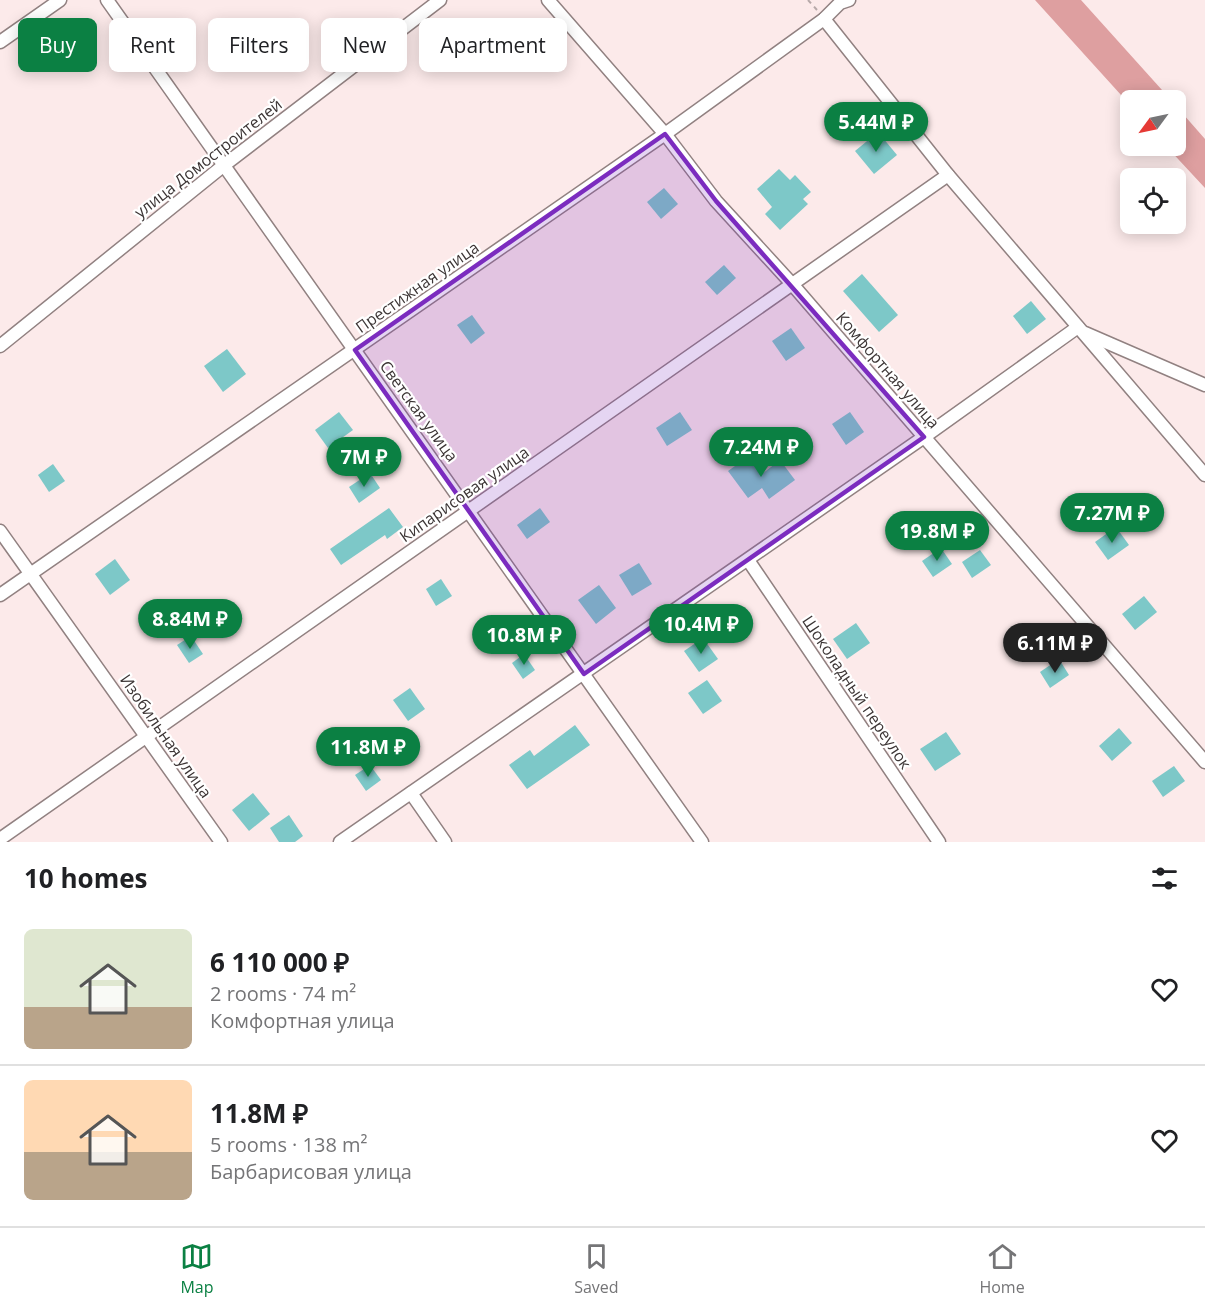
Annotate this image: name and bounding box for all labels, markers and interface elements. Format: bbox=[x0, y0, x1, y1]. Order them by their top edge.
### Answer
chip: Buy bbox=[18, 18, 97, 72]
chip: Rent bbox=[109, 18, 196, 72]
chip: Filters bbox=[208, 18, 309, 72]
chip: New bbox=[321, 18, 407, 72]
chip: Apartment bbox=[419, 18, 567, 72]
north arrow bbox=[1120, 90, 1186, 156]
map controls bbox=[1120, 90, 1186, 234]
street label: улица Домостроителей bbox=[130, 93, 286, 223]
pin: 5.44M ₽ bbox=[821, 102, 931, 153]
text: 5.44M ₽ bbox=[838, 108, 914, 135]
button: locate bbox=[1120, 168, 1186, 234]
street label: Престижная улица bbox=[351, 236, 483, 338]
street label: Комфортная улица bbox=[831, 307, 945, 433]
street label: Светская улица bbox=[375, 356, 463, 466]
pin: 7.24M ₽ bbox=[706, 427, 816, 478]
text: 7.24M ₽ bbox=[723, 433, 799, 460]
pin: 7M ₽ bbox=[328, 437, 400, 488]
street label: Кипарисовая улица bbox=[395, 441, 533, 547]
text: 7M ₽ bbox=[340, 443, 388, 470]
pin: 7.27M ₽ bbox=[1057, 493, 1167, 544]
text: 7.27M ₽ bbox=[1074, 499, 1150, 526]
pin: 19.8M ₽ bbox=[882, 511, 992, 562]
text: 19.8M ₽ bbox=[899, 517, 975, 544]
pin: 8.84M ₽ bbox=[135, 599, 245, 650]
pin: 10.4M ₽ bbox=[646, 604, 756, 655]
text: 8.84M ₽ bbox=[152, 605, 228, 632]
text: 10.4M ₽ bbox=[663, 610, 739, 637]
street label: Шоколадный переулок bbox=[797, 611, 917, 774]
pin: 10.8M ₽ bbox=[469, 615, 579, 666]
text: 10.8M ₽ bbox=[486, 621, 562, 648]
pin: 6.11M ₽ bbox=[1000, 623, 1110, 674]
text: 6.11M ₽ bbox=[1017, 629, 1093, 656]
street label: Изобильная улица bbox=[115, 670, 217, 802]
pin: 11.8M ₽ bbox=[313, 727, 423, 778]
text: 11.8M ₽ bbox=[330, 733, 406, 760]
text: 10 homes bbox=[24, 860, 148, 896]
icon: filters bbox=[1148, 862, 1181, 895]
text: 6 110 000 ₽ bbox=[210, 944, 349, 980]
icon: home bbox=[72, 953, 144, 1025]
icon: heart bbox=[1148, 973, 1181, 1006]
text: 2 rooms · 74 m² bbox=[210, 980, 356, 1007]
text: Комфортная улица bbox=[210, 1007, 395, 1034]
text: 11.8M ₽ bbox=[210, 1095, 308, 1131]
icon: home bbox=[72, 1104, 144, 1176]
icon: heart bbox=[1148, 1124, 1181, 1157]
text: 5 rooms · 138 m² bbox=[210, 1131, 368, 1158]
text: Барбарисовая улица bbox=[210, 1158, 412, 1185]
tab: Map bbox=[180, 1240, 213, 1298]
tab: Saved bbox=[574, 1240, 619, 1298]
tab: Home bbox=[979, 1240, 1025, 1298]

